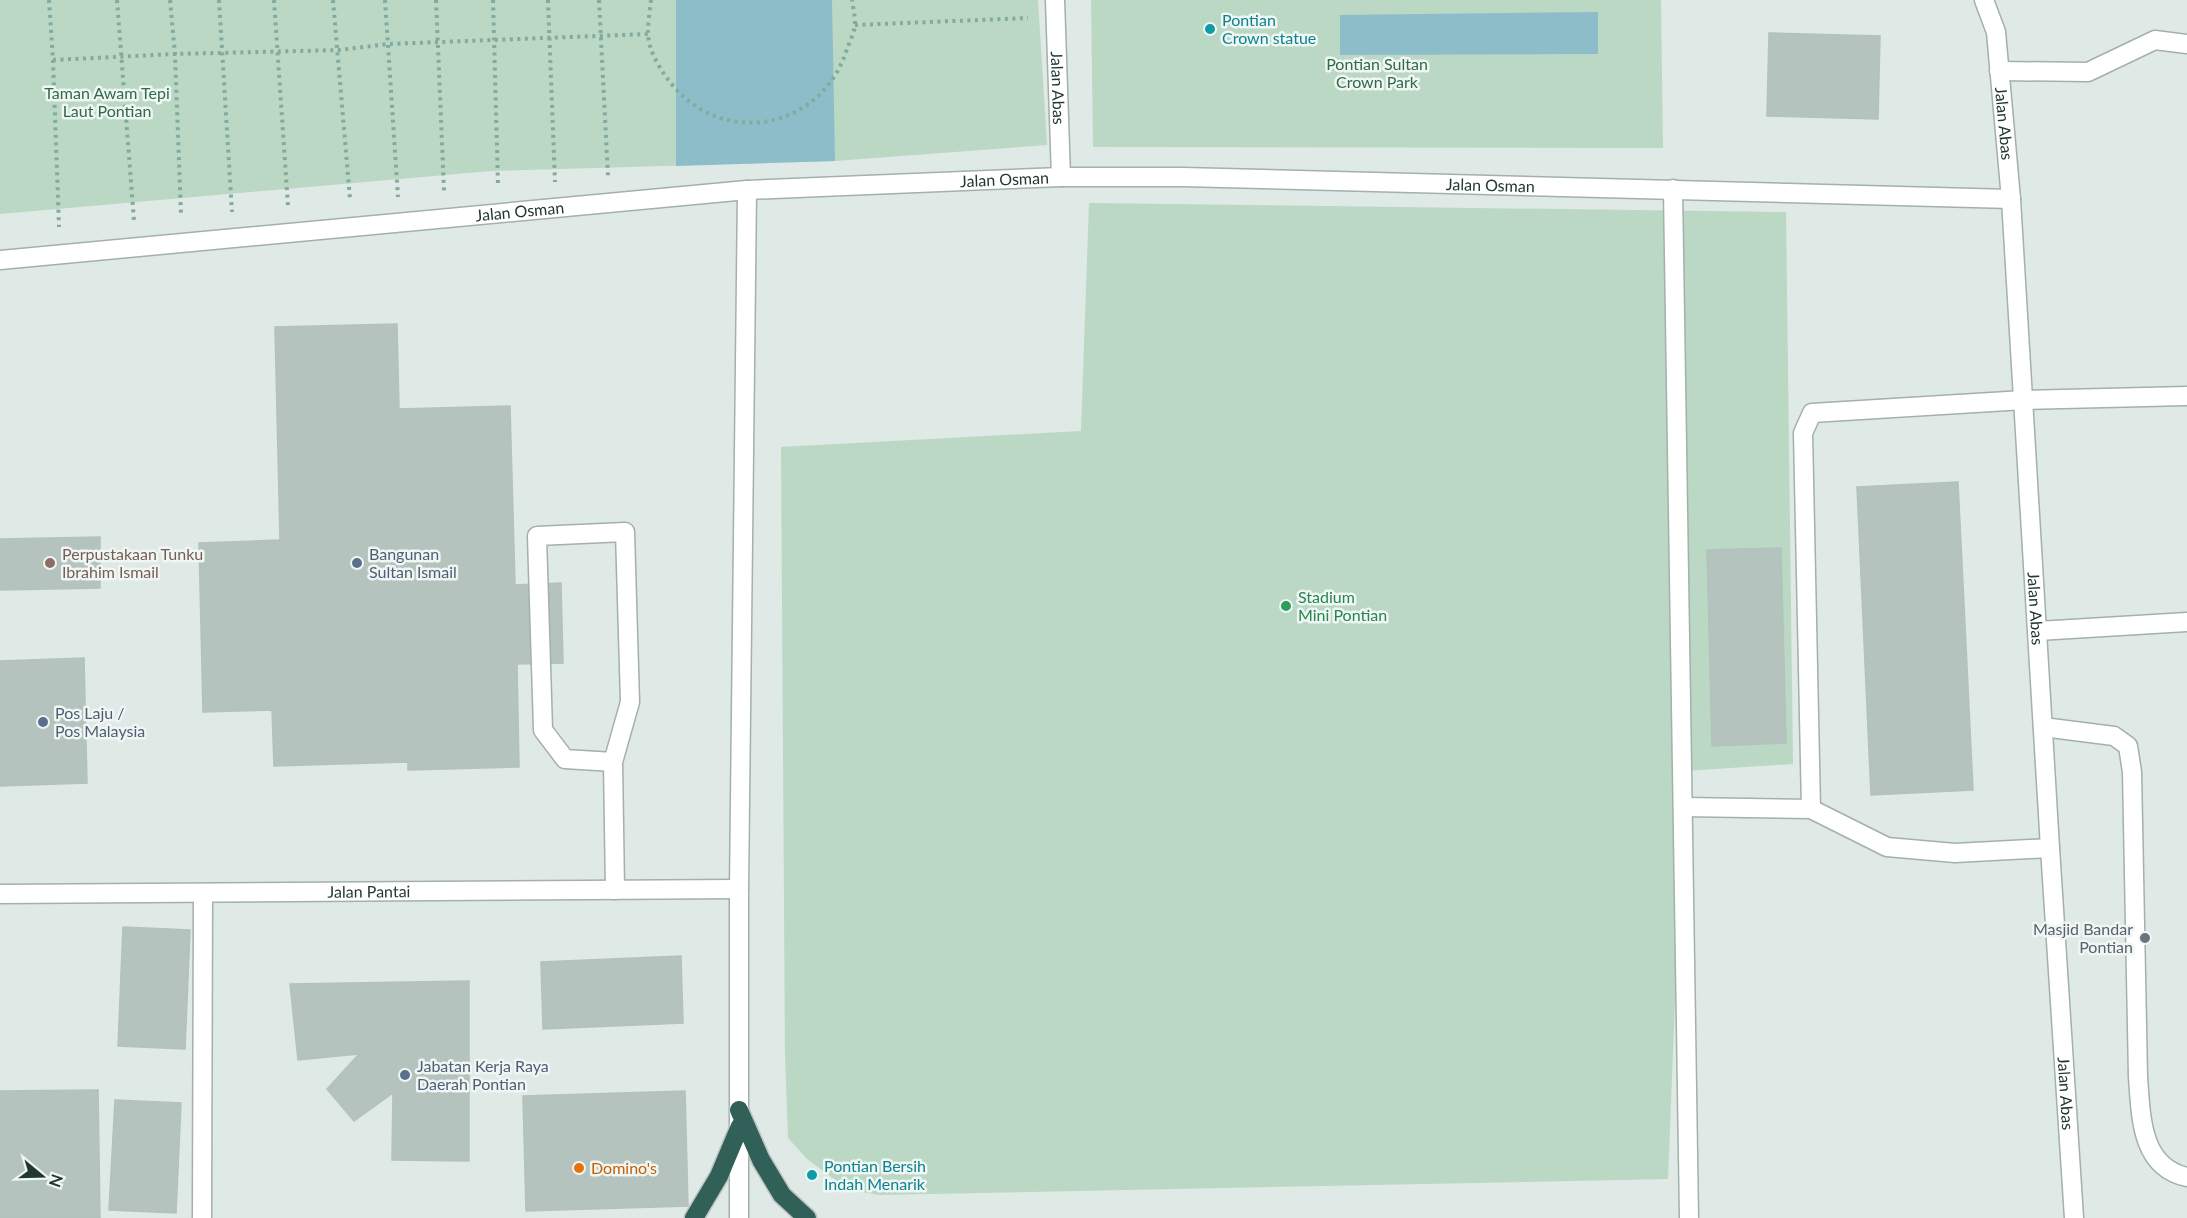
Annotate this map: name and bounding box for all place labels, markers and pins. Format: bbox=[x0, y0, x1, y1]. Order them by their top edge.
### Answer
place label: Pontian Crown statue bbox=[1222, 10, 1316, 47]
marker: Pontian Crown statue bbox=[1203, 22, 1217, 36]
place label: Perpustakaan Tunku Ibrahim Ismail bbox=[62, 544, 203, 581]
place label: Bangunan Sultan Ismail bbox=[369, 544, 457, 581]
marker: Perpustakaan Tunku Ibrahim Ismail bbox=[43, 556, 57, 570]
marker: Bangunan Sultan Ismail bbox=[350, 556, 364, 570]
place label: Stadium Mini Pontian bbox=[1298, 587, 1387, 624]
marker: Stadium Mini Pontian bbox=[1279, 599, 1293, 613]
place label: Pos Laju / Pos Malaysia bbox=[55, 703, 145, 740]
marker: Pos Laju / Pos Malaysia bbox=[36, 715, 50, 729]
place label: Masjid Bandar Pontian bbox=[2033, 919, 2133, 956]
marker: Masjid Bandar Pontian bbox=[2138, 931, 2152, 945]
place label: Jabatan Kerja Raya Daerah Pontian bbox=[417, 1056, 549, 1093]
marker: Jabatan Kerja Raya Daerah Pontian bbox=[398, 1068, 412, 1082]
place label: Pontian Bersih Indah Menarik bbox=[824, 1156, 926, 1193]
place label: Domino's bbox=[591, 1158, 657, 1177]
marker: Domino's bbox=[572, 1161, 586, 1175]
marker: Pontian Bersih Indah Menarik bbox=[805, 1168, 819, 1182]

